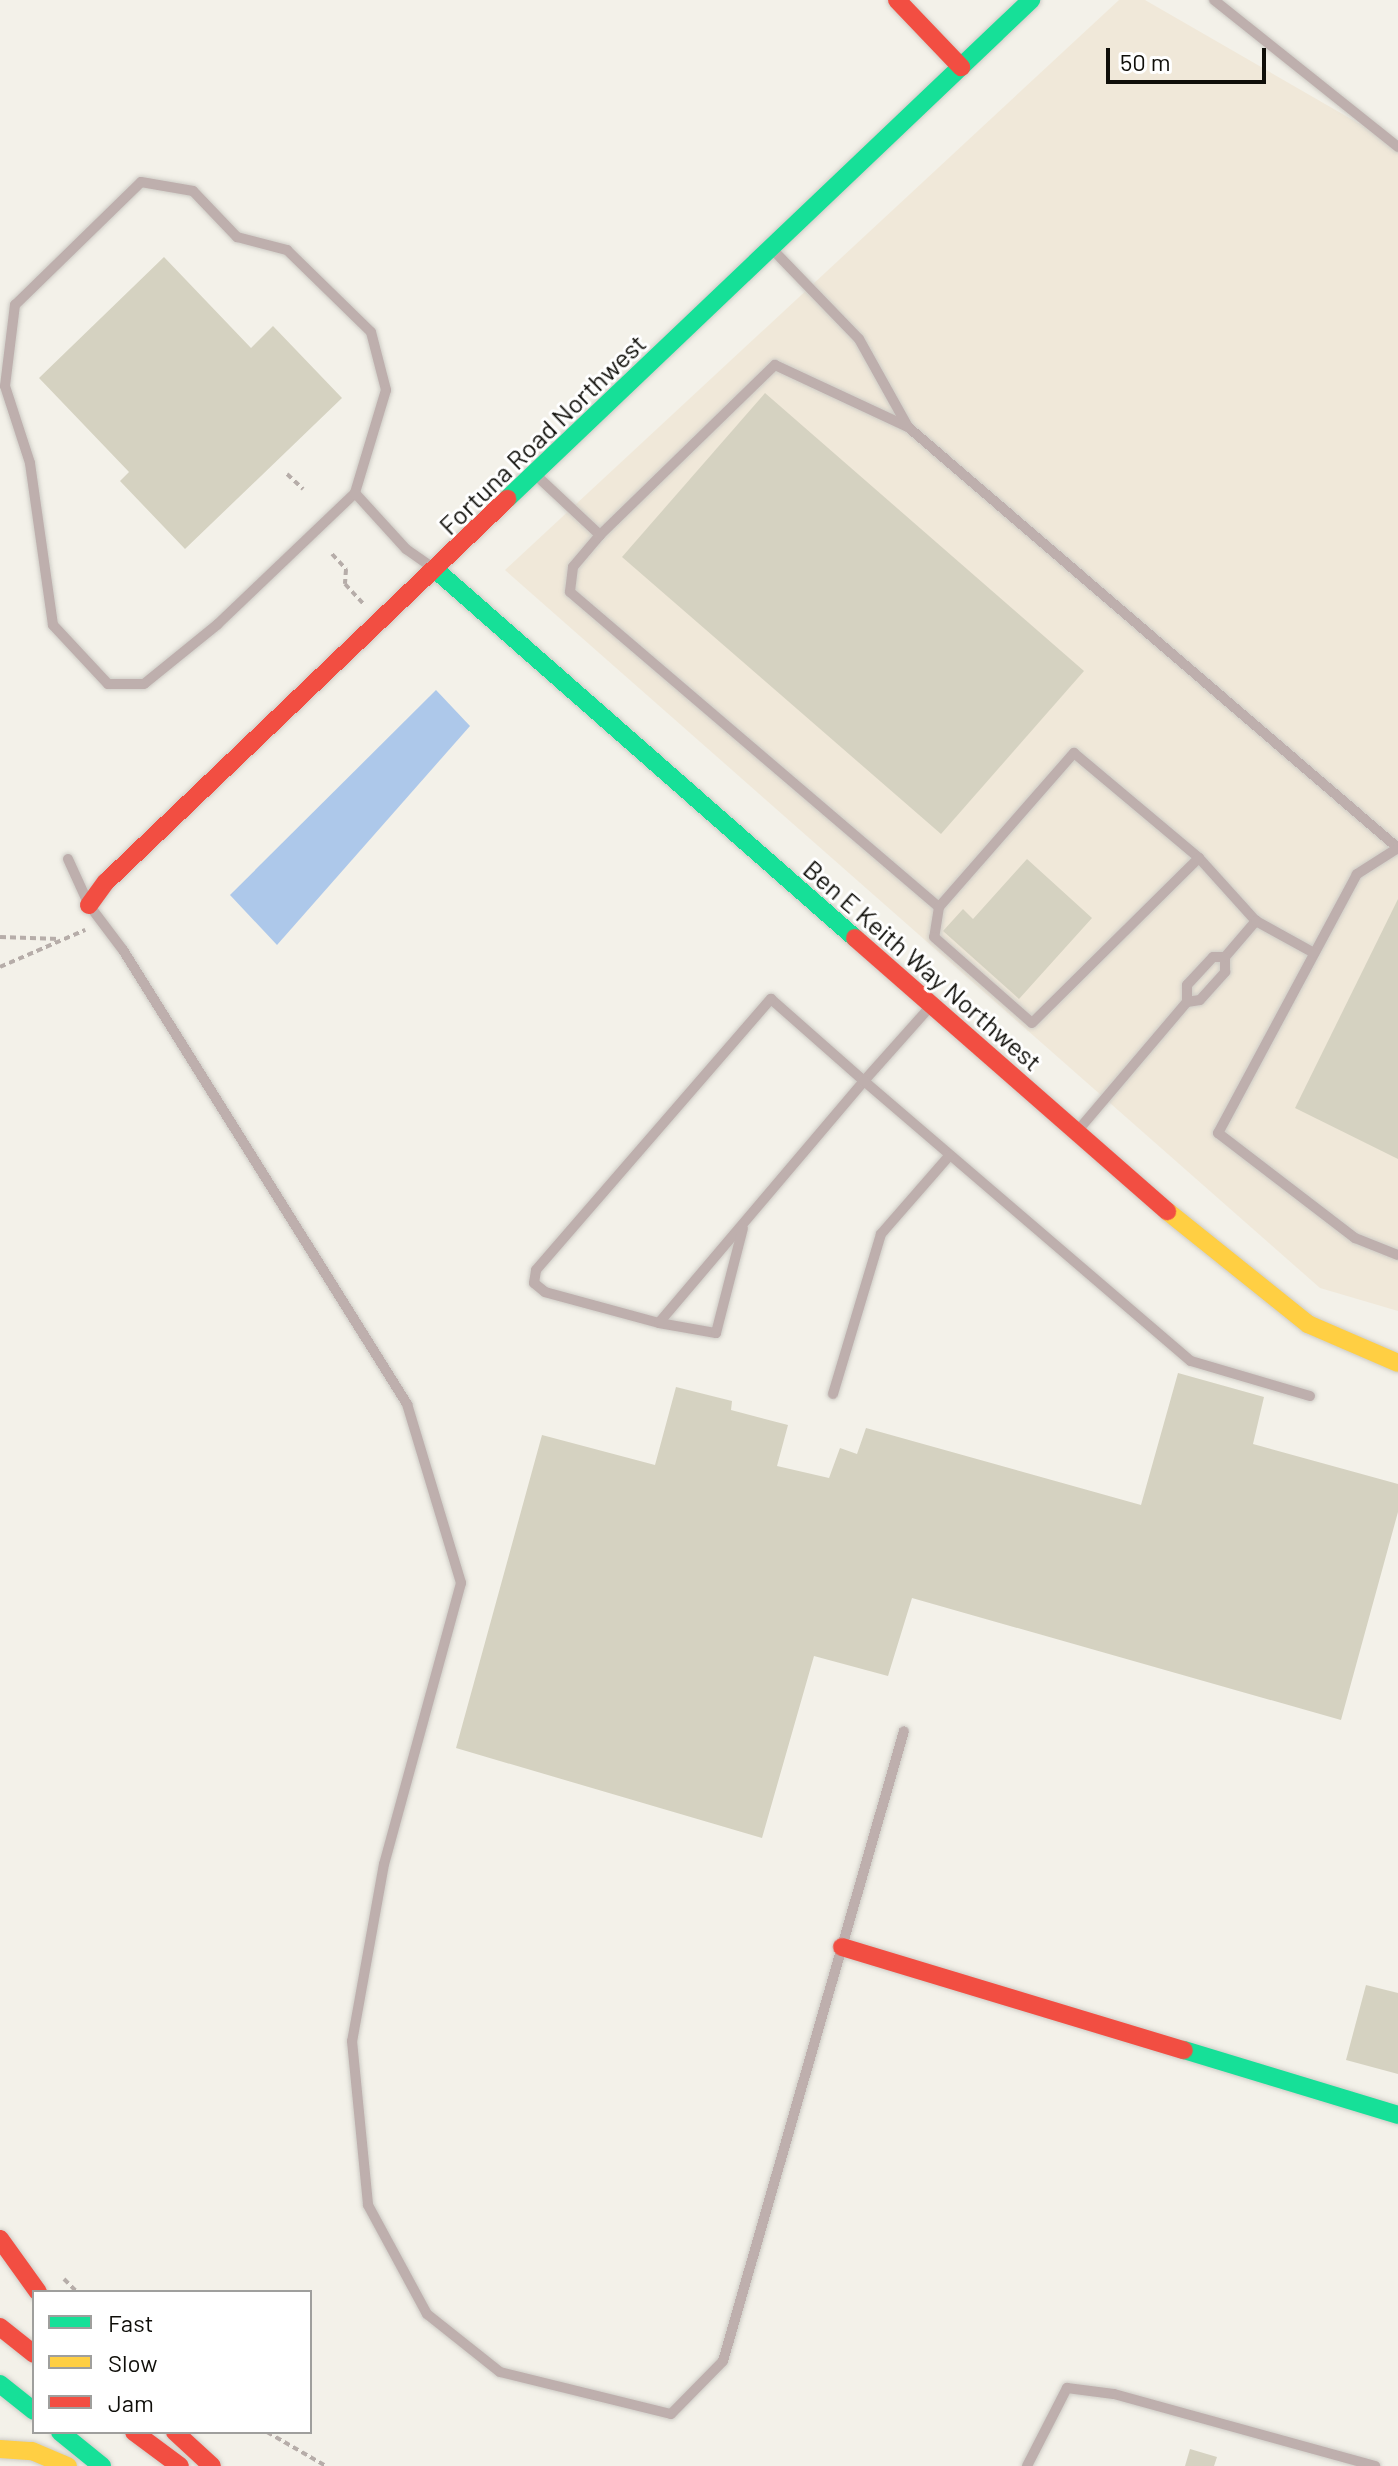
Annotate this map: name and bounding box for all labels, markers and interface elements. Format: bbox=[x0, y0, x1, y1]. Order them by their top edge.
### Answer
scale bar bbox=[1110, 32, 1270, 82]
text: 50 m bbox=[1120, 47, 1171, 76]
street label: Fortuna Road Northwest bbox=[432, 327, 652, 541]
street label: Ben E Keith Way Northwest bbox=[797, 853, 1049, 1077]
legend bbox=[32, 2290, 312, 2434]
text: Fast bbox=[108, 2308, 153, 2337]
text: Slow bbox=[108, 2348, 157, 2377]
text: Jam bbox=[108, 2388, 154, 2417]

